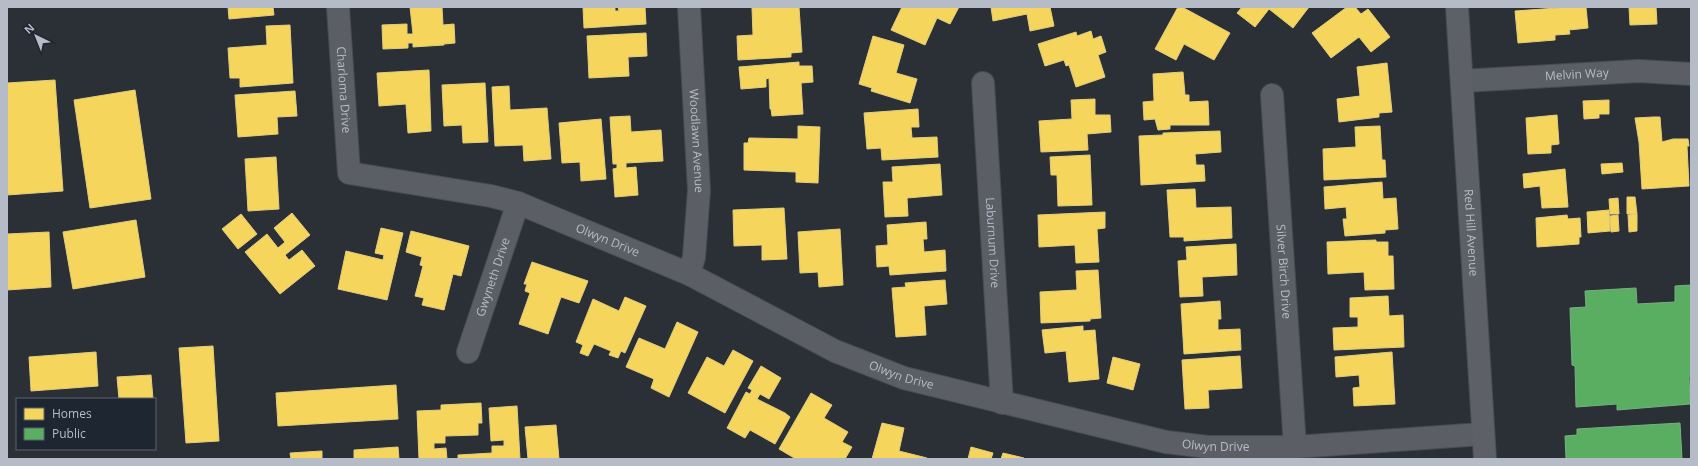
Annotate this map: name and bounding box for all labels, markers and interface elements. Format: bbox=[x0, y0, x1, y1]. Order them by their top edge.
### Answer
north arrow bbox=[16, 16, 56, 56]
text: N bbox=[20, 20, 37, 37]
street label: Charloma Drive bbox=[333, 46, 355, 134]
street label: Melvin Way bbox=[1544, 64, 1610, 84]
street label: Woodlawn Avenue bbox=[685, 88, 708, 194]
street label: Red Hill Avenue bbox=[1460, 188, 1483, 277]
street label: Laburnum Drive bbox=[982, 197, 1004, 289]
street label: Olwyn Drive bbox=[573, 219, 642, 261]
street label: Silver Birch Drive bbox=[1272, 224, 1296, 320]
street label: Gwyneth Drive bbox=[472, 235, 514, 319]
street label: Olwyn Drive bbox=[866, 356, 936, 393]
legend bbox=[16, 398, 156, 450]
text: Homes bbox=[52, 405, 92, 422]
text: Public bbox=[52, 425, 86, 442]
street label: Olwyn Drive bbox=[1181, 435, 1250, 455]

